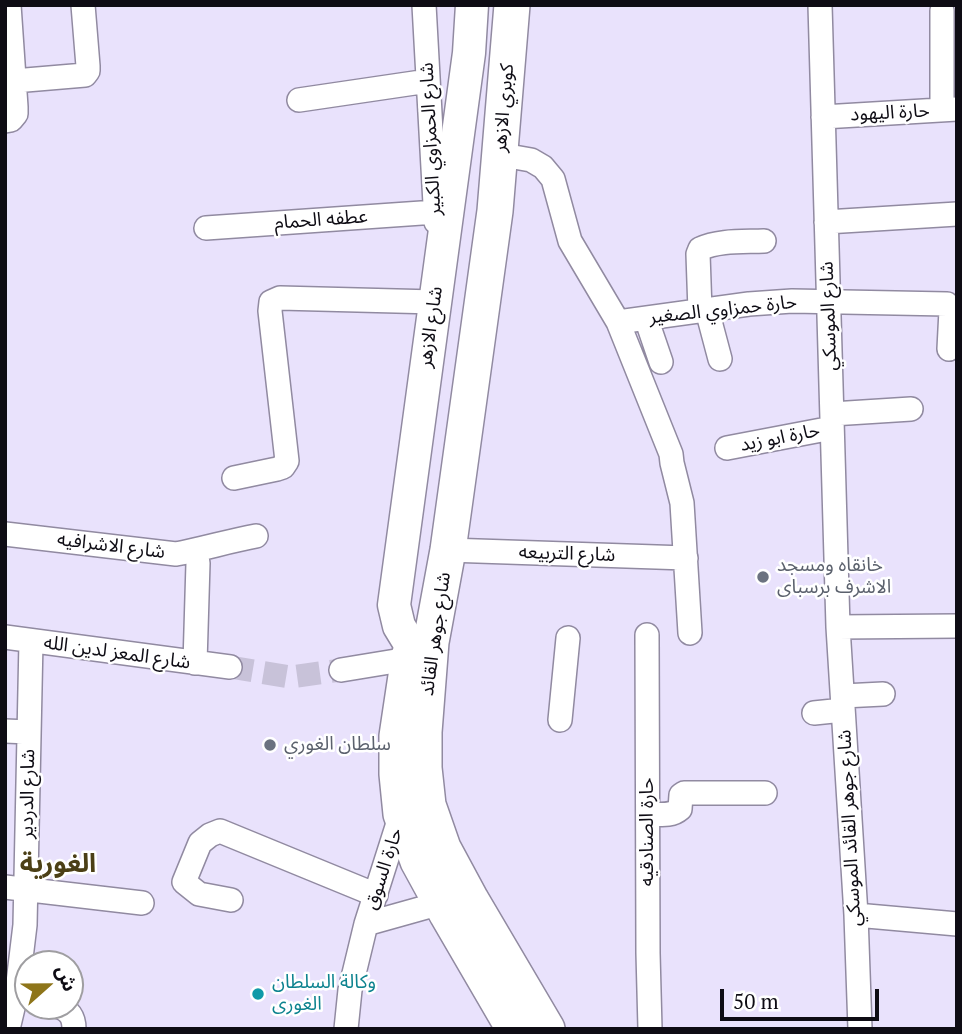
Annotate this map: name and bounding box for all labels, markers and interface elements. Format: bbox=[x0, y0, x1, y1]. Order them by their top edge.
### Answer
street label: شارع الحمزاوي الكبير bbox=[416, 62, 446, 216]
street label: كوبري الازهر bbox=[489, 63, 519, 153]
street label: حارة اليهود bbox=[850, 100, 930, 126]
street label: عطفه الحمام bbox=[274, 205, 368, 235]
street label: شارع الموسكي bbox=[816, 261, 842, 371]
street label: شارع الازهر bbox=[414, 285, 448, 369]
street label: حارة حمزاوي الصغير bbox=[648, 291, 798, 329]
street label: حارة ابو زيد bbox=[738, 419, 822, 457]
street label: شارع الاشرافيه bbox=[56, 528, 166, 564]
street label: شارع التربيعه bbox=[518, 541, 616, 567]
place label: خانقاه ومسجد الاشرف برسباى bbox=[777, 555, 891, 599]
marker: خانقاه ومسجد الاشرف برسباى bbox=[755, 569, 771, 585]
street label: شارع جوهر القائد bbox=[416, 571, 456, 697]
street label: شارع المعز لدين الله bbox=[42, 631, 192, 675]
street label: شارع جوهر القائد الموسكي bbox=[833, 729, 867, 927]
place label: سلطان الغوري bbox=[284, 734, 391, 756]
marker: سلطان الغوري bbox=[262, 737, 278, 753]
street label: شارع الدردير bbox=[16, 749, 40, 839]
street label: حارة الصنادقيه bbox=[637, 778, 659, 886]
street label: حارة السوق bbox=[360, 825, 408, 913]
district label: الغورية bbox=[20, 849, 96, 881]
north arrow bbox=[14, 950, 84, 1020]
text: ش bbox=[51, 961, 84, 995]
place label: وكالة السلطان الغورى bbox=[272, 972, 376, 1016]
scale bar bbox=[724, 974, 883, 1018]
marker: وكالة السلطان الغورى bbox=[250, 986, 266, 1002]
text: 50 m bbox=[733, 987, 779, 1015]

